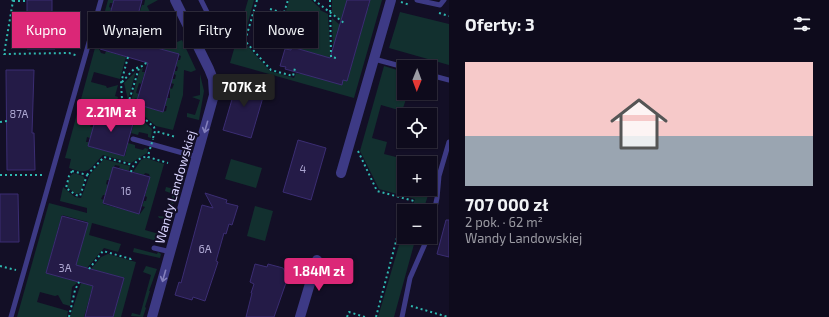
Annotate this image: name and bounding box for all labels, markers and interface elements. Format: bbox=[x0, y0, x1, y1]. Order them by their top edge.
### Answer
chip: Kupno bbox=[12, 12, 80, 48]
chip: Wynajem bbox=[88, 12, 176, 48]
chip: Filtry bbox=[184, 12, 246, 48]
chip: Nowe bbox=[254, 12, 318, 48]
icon: filters bbox=[791, 13, 813, 35]
text: Oferty: 3 bbox=[465, 14, 535, 34]
north arrow bbox=[397, 60, 437, 100]
map controls bbox=[397, 60, 437, 244]
pin: 707K zł bbox=[207, 74, 281, 108]
text: 707K zł bbox=[222, 79, 266, 95]
icon: home bbox=[603, 88, 675, 160]
pin: 2.21M zł bbox=[70, 99, 152, 133]
text: 2.21M zł bbox=[86, 104, 136, 120]
house number: 87A bbox=[10, 107, 29, 120]
button: locate bbox=[397, 108, 437, 148]
one-way arrow bbox=[202, 120, 209, 133]
street label: Wandy Landowskiej bbox=[151, 128, 199, 246]
button: + bbox=[397, 156, 437, 196]
house number: 4 bbox=[300, 162, 307, 175]
house number: 16 bbox=[121, 184, 131, 197]
text: 707 000 zł bbox=[465, 194, 548, 214]
button: − bbox=[397, 204, 437, 244]
text: 2 pok. · 62 m² bbox=[465, 214, 543, 230]
text: Wandy Landowskiej bbox=[465, 230, 582, 246]
house number: 6A bbox=[198, 242, 212, 255]
pin: 1.84M zł bbox=[278, 258, 360, 292]
house number: 3A bbox=[59, 261, 72, 274]
text: 1.84M zł bbox=[293, 263, 345, 279]
one-way arrow bbox=[160, 269, 167, 282]

